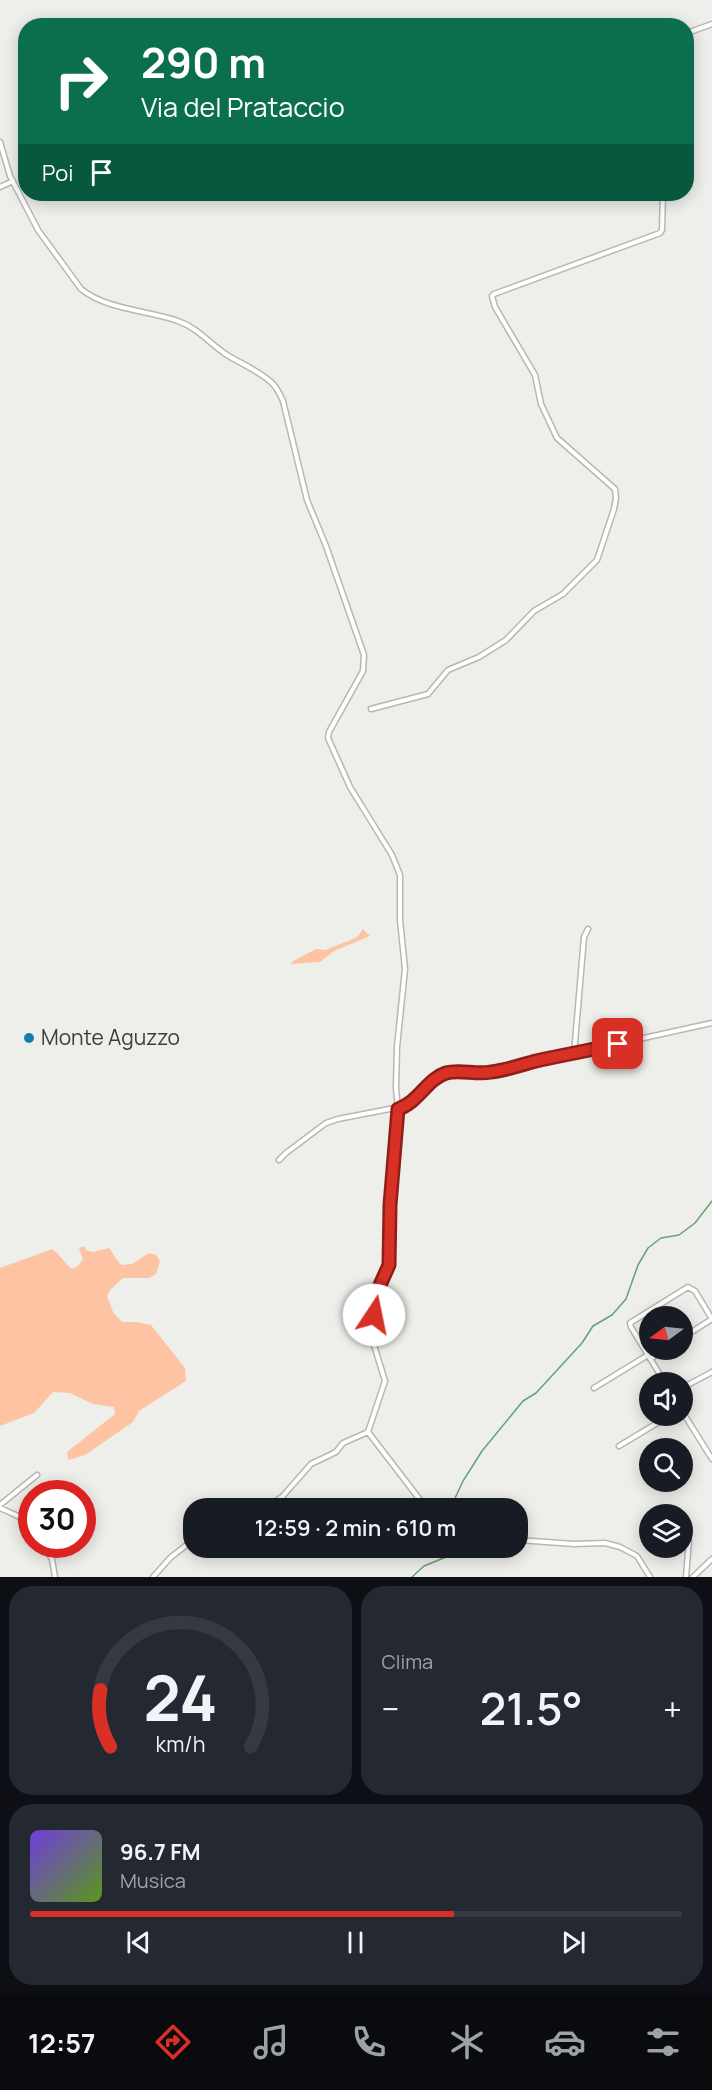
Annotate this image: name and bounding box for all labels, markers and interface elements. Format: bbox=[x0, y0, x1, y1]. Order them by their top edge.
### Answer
text: 290 m bbox=[141, 33, 266, 91]
icon: right bbox=[42, 42, 120, 120]
text: Via del Prataccio bbox=[141, 88, 345, 125]
icon: arrive bbox=[85, 156, 118, 189]
text: Poi bbox=[42, 158, 73, 188]
pin bbox=[592, 1018, 643, 1069]
place label: Monte Aguzzo bbox=[41, 1023, 180, 1051]
icon: arrive bbox=[601, 1027, 634, 1060]
marker: Monte Aguzzo bbox=[22, 1031, 36, 1045]
position arrow bbox=[342, 1283, 406, 1347]
north arrow bbox=[639, 1306, 693, 1360]
map controls bbox=[639, 1306, 693, 1558]
button: sound bbox=[639, 1372, 693, 1426]
button: search bbox=[639, 1438, 693, 1492]
speed limit sign: 30 bbox=[18, 1480, 96, 1558]
button: layers bbox=[639, 1504, 693, 1558]
text: 12:59 · 2 min · 610 m bbox=[255, 1513, 456, 1543]
text: Clima bbox=[382, 1648, 433, 1675]
text: 24 bbox=[143, 1654, 217, 1740]
text: 21.5° bbox=[480, 1677, 583, 1739]
text: − bbox=[382, 1686, 399, 1731]
text: + bbox=[663, 1686, 682, 1731]
text: km/h bbox=[155, 1730, 205, 1759]
text: 96.7 FM bbox=[120, 1837, 201, 1867]
text: Musica bbox=[120, 1867, 186, 1894]
icon: previous bbox=[122, 1926, 155, 1959]
icon: pause bbox=[339, 1926, 372, 1959]
icon: next bbox=[557, 1926, 590, 1959]
icon: directions bbox=[152, 2021, 194, 2063]
icon: music bbox=[250, 2021, 292, 2063]
icon: phone bbox=[348, 2021, 390, 2063]
icon: climate bbox=[446, 2021, 488, 2063]
icon: car bbox=[544, 2021, 586, 2063]
icon: filters bbox=[642, 2021, 684, 2063]
text: 12:57 bbox=[28, 2024, 95, 2061]

